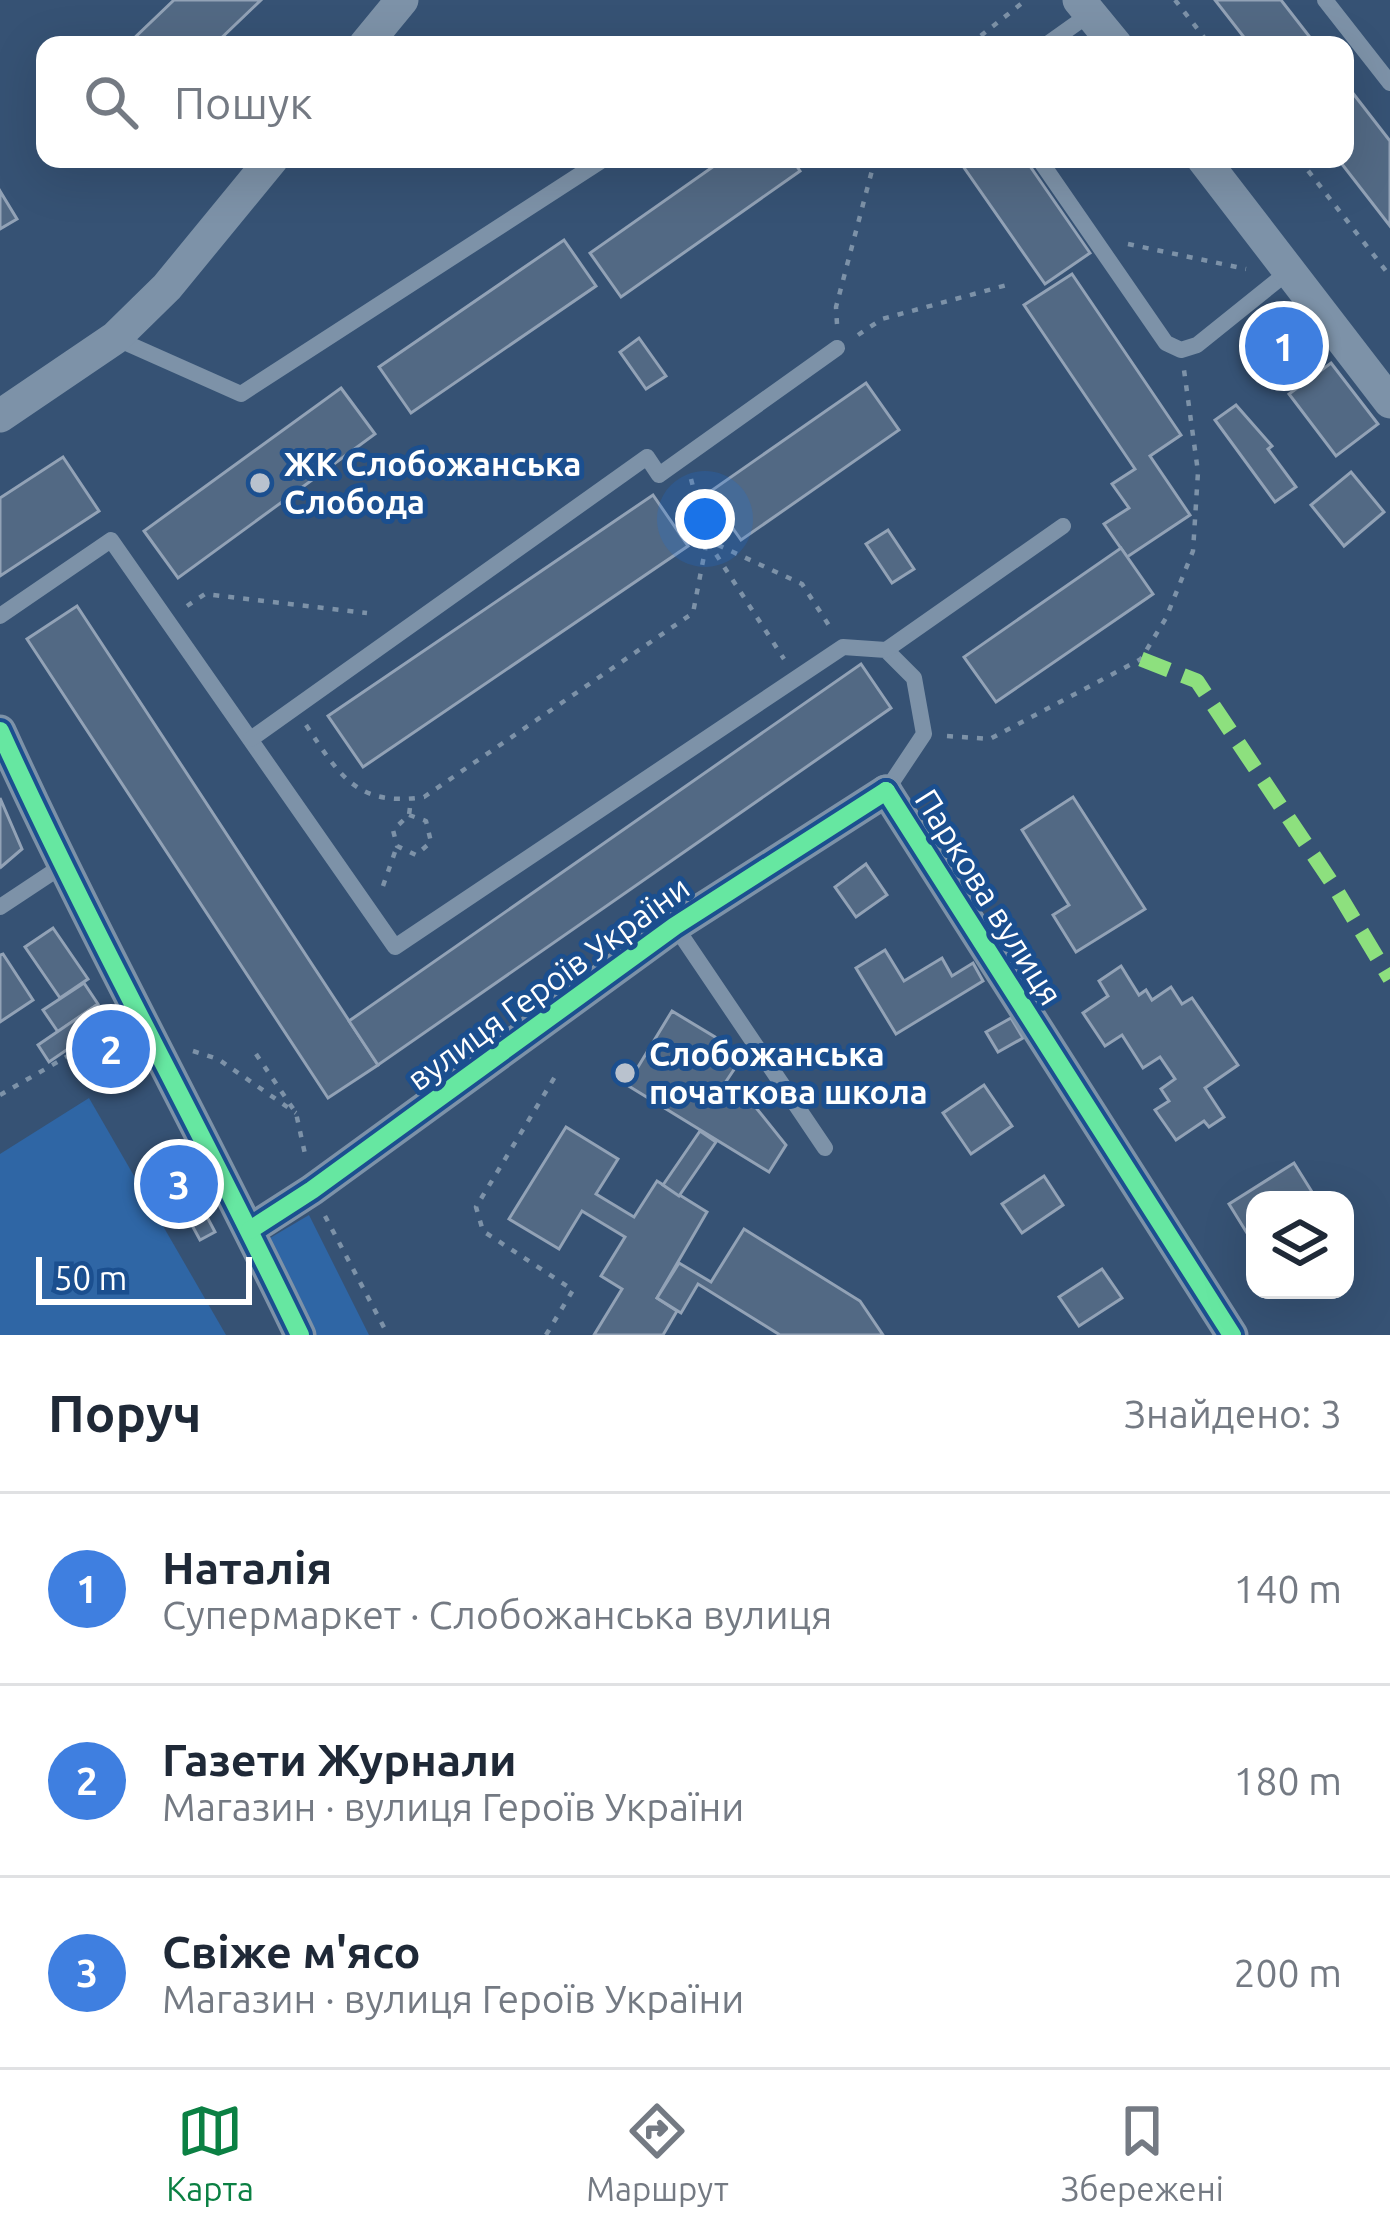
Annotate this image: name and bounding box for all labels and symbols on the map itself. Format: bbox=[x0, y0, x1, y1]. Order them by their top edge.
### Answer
pin: 1 bbox=[1245, 301, 1323, 391]
place label: ЖК Слобожанська Слобода bbox=[284, 445, 581, 520]
marker: ЖК Слобожанська Слобода bbox=[247, 470, 273, 496]
your location bbox=[675, 489, 735, 549]
street label: Паркова вулиця bbox=[908, 782, 1070, 1011]
street label: вулиця Героїв України bbox=[400, 868, 696, 1097]
pin: 2 bbox=[72, 1004, 150, 1094]
place label: Cлобожанська початкова школа bbox=[649, 1035, 928, 1110]
marker: Cлобожанська початкова школа bbox=[612, 1060, 638, 1086]
pin: 3 bbox=[140, 1139, 218, 1229]
scale bar bbox=[36, 1251, 252, 1304]

